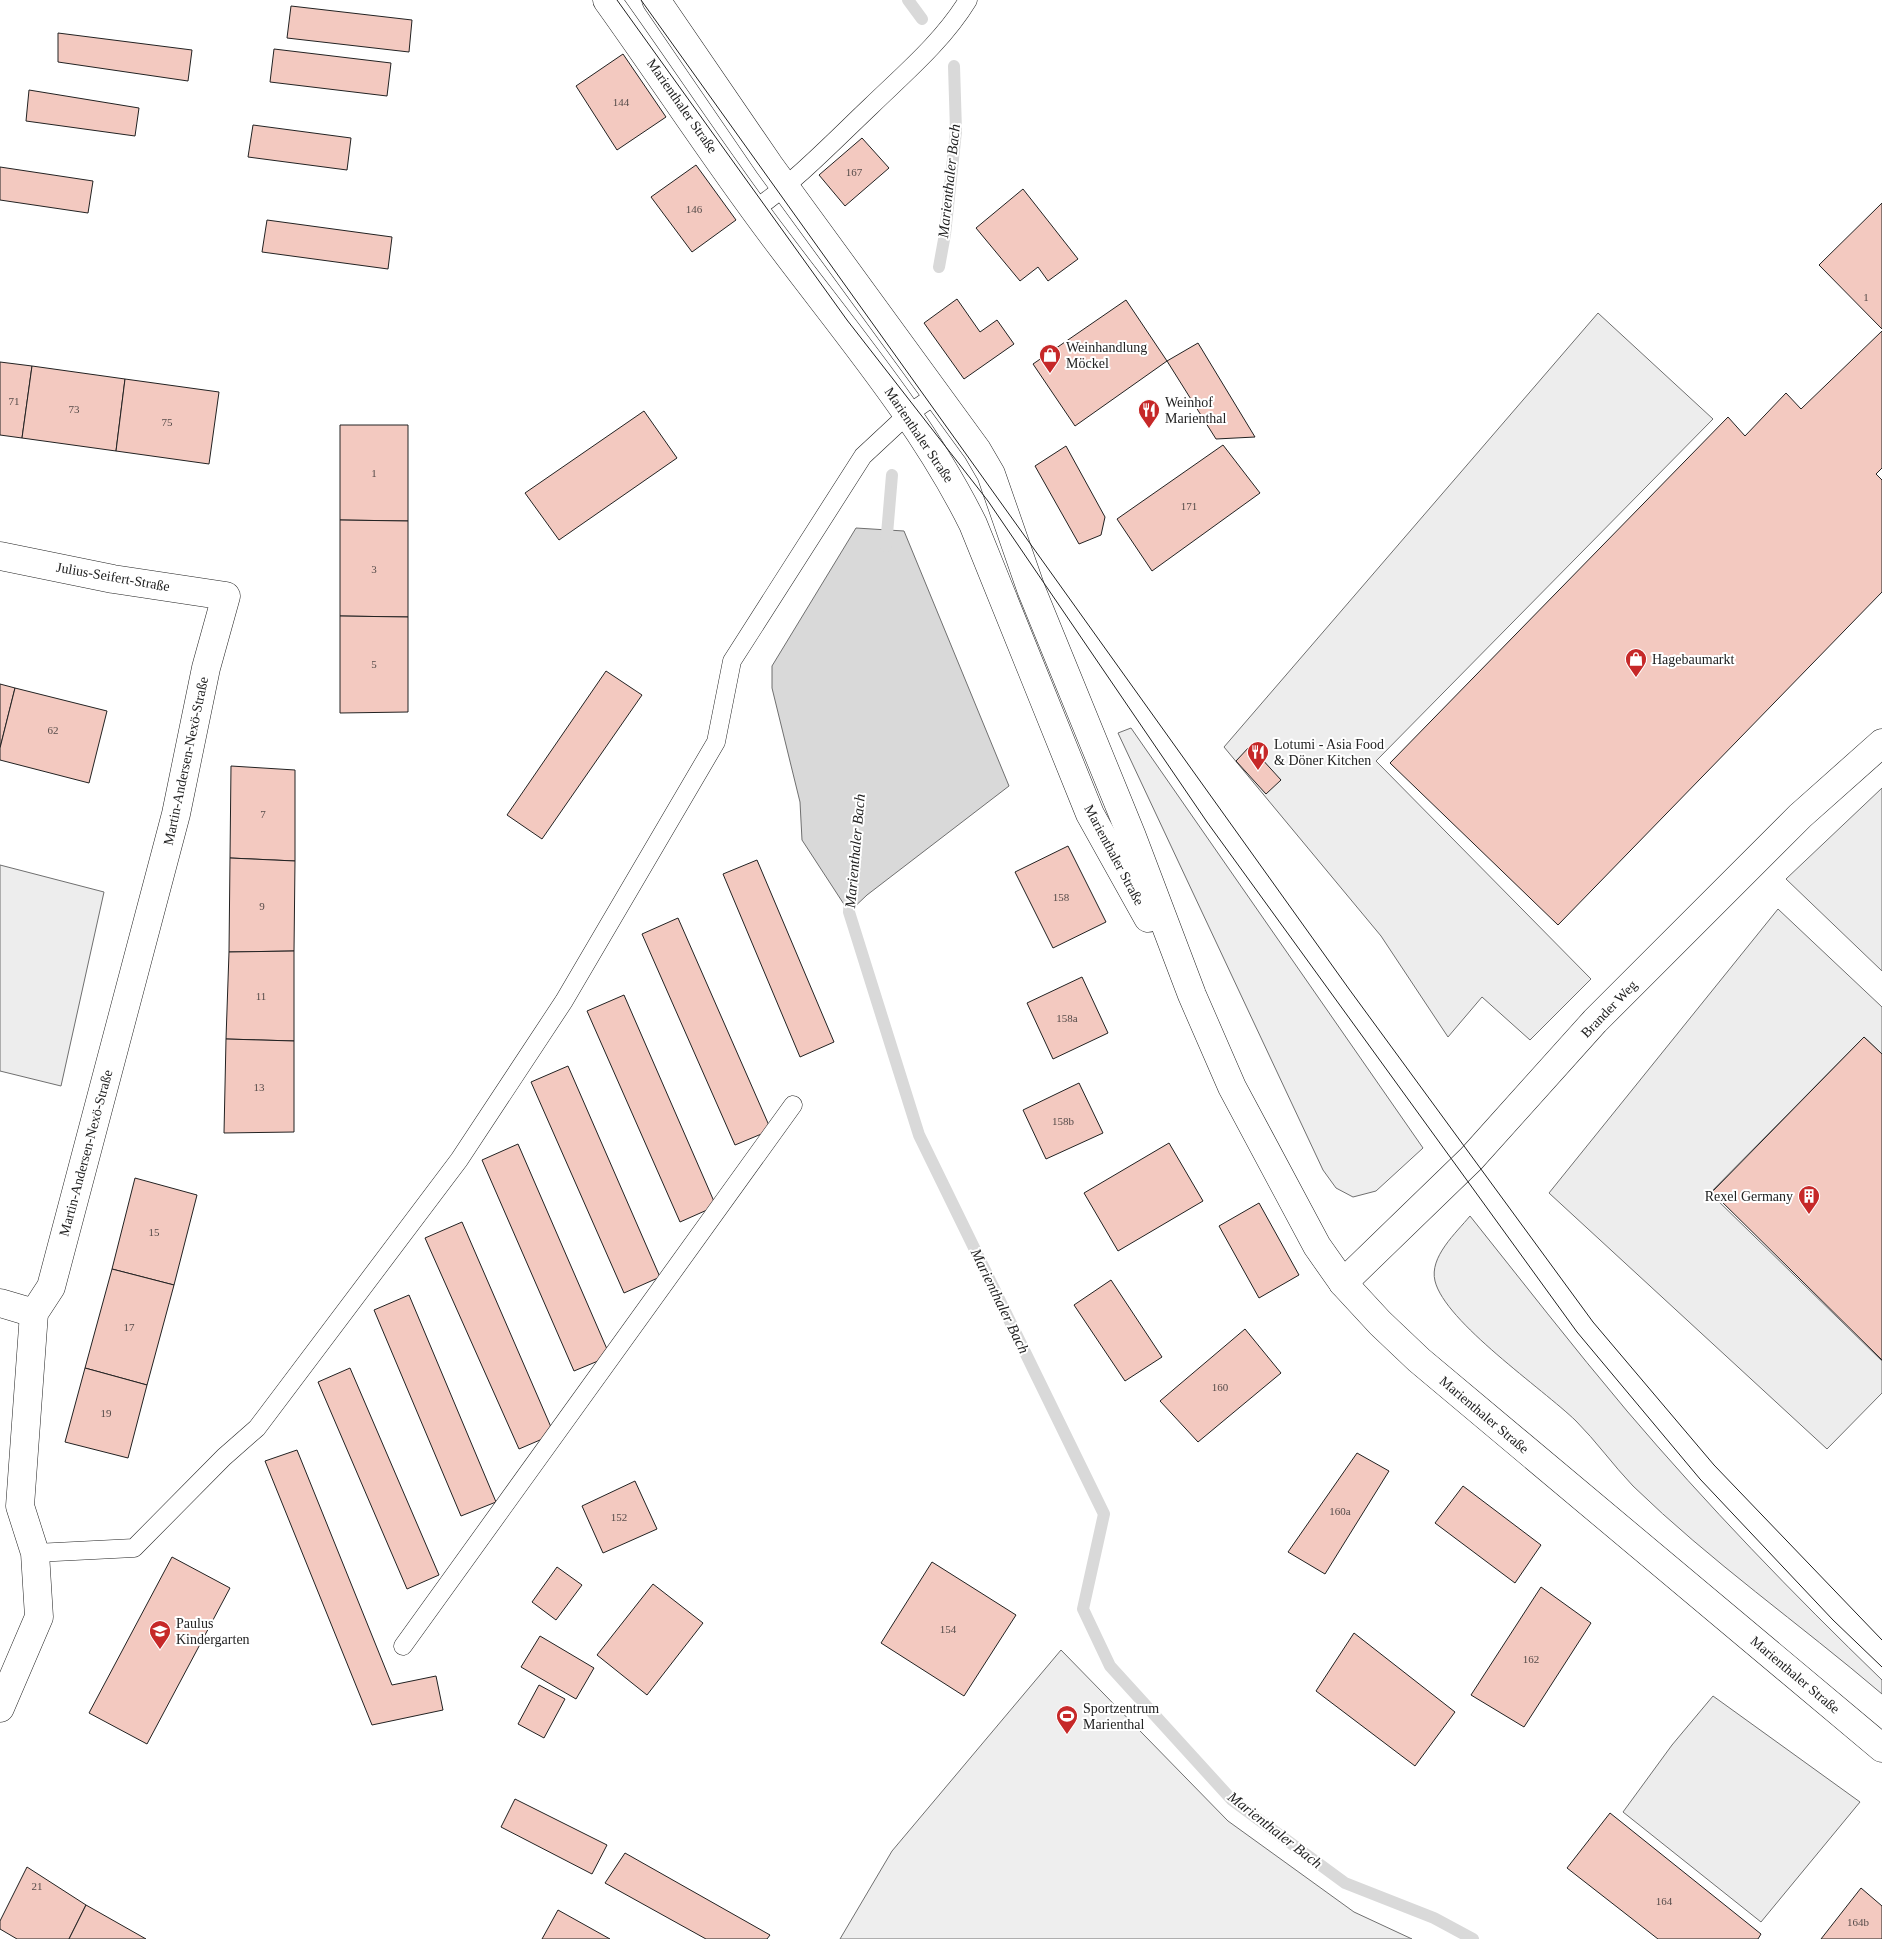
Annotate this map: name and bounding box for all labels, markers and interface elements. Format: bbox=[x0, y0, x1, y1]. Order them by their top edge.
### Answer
street label: Marienthaler Straße bbox=[644, 56, 720, 156]
house number: 144 bbox=[613, 96, 630, 108]
water label: Marienthaler Bach bbox=[935, 123, 963, 240]
house number: 167 bbox=[846, 166, 863, 178]
house number: 146 bbox=[686, 203, 703, 215]
house number: 1 bbox=[1863, 291, 1869, 303]
place label: Weinhandlung Möckel bbox=[1066, 340, 1147, 371]
shop icon: Weinhandlung Möckel bbox=[1038, 343, 1062, 374]
street label: Marienthaler Straße bbox=[882, 385, 956, 485]
house number: 71 bbox=[9, 395, 20, 407]
place label: Weinhof Marienthal bbox=[1165, 395, 1227, 426]
restaurant icon: Weinhof Marienthal bbox=[1137, 398, 1161, 429]
house number: 73 bbox=[69, 403, 80, 415]
house number: 75 bbox=[162, 416, 173, 428]
house number: 1 bbox=[371, 467, 377, 479]
house number: 171 bbox=[1181, 500, 1197, 512]
street label: Julius-Seifert-Straße bbox=[55, 560, 171, 594]
house number: 3 bbox=[371, 563, 377, 575]
shop icon: Hagebaumarkt bbox=[1624, 647, 1648, 678]
place label: Hagebaumarkt bbox=[1652, 652, 1735, 667]
house number: 5 bbox=[371, 658, 377, 670]
street label: Martin-Andersen-Nexö-Straße bbox=[161, 675, 211, 847]
house number: 62 bbox=[48, 724, 59, 736]
place label: Lotumi - Asia Food & Döner Kitchen bbox=[1274, 737, 1384, 768]
restaurant icon: Lotumi - Asia Food & Döner Kitchen bbox=[1246, 740, 1270, 771]
water label: Marienthaler Bach bbox=[842, 793, 868, 910]
street label: Marienthaler Straße bbox=[1081, 802, 1147, 908]
house number: 7 bbox=[260, 808, 266, 820]
house number: 158 bbox=[1053, 891, 1070, 903]
house number: 9 bbox=[259, 900, 265, 912]
street label: Brander Weg bbox=[1578, 977, 1640, 1041]
house number: 11 bbox=[256, 990, 266, 1002]
house number: 158a bbox=[1056, 1012, 1078, 1024]
street label: Martin-Andersen-Nexö-Straße bbox=[57, 1068, 115, 1238]
house number: 13 bbox=[254, 1081, 265, 1093]
house number: 158b bbox=[1052, 1115, 1075, 1127]
building icon: Rexel Germany bbox=[1797, 1184, 1821, 1215]
place label: Rexel Germany bbox=[1705, 1189, 1793, 1204]
house number: 15 bbox=[149, 1226, 160, 1238]
water label: Marienthaler Bach bbox=[967, 1245, 1032, 1356]
house number: 17 bbox=[124, 1321, 135, 1333]
street label: Marienthaler Straße bbox=[1436, 1373, 1532, 1457]
house number: 160 bbox=[1212, 1381, 1229, 1393]
house number: 19 bbox=[101, 1407, 112, 1419]
house number: 160a bbox=[1329, 1505, 1351, 1517]
house number: 152 bbox=[611, 1511, 627, 1523]
place label: Paulus Kindergarten bbox=[176, 1616, 250, 1647]
school or university icon: Paulus Kindergarten bbox=[148, 1619, 172, 1650]
house number: 154 bbox=[940, 1623, 957, 1635]
street label: Marienthaler Straße bbox=[1747, 1633, 1843, 1717]
house number: 162 bbox=[1523, 1653, 1539, 1665]
place label: Sportzentrum Marienthal bbox=[1083, 1701, 1159, 1732]
sports icon: Sportzentrum Marienthal bbox=[1055, 1704, 1079, 1735]
water label: Marienthaler Bach bbox=[1224, 1788, 1325, 1872]
house number: 21 bbox=[32, 1880, 43, 1892]
house number: 164 bbox=[1656, 1895, 1673, 1907]
house number: 164b bbox=[1847, 1916, 1870, 1928]

